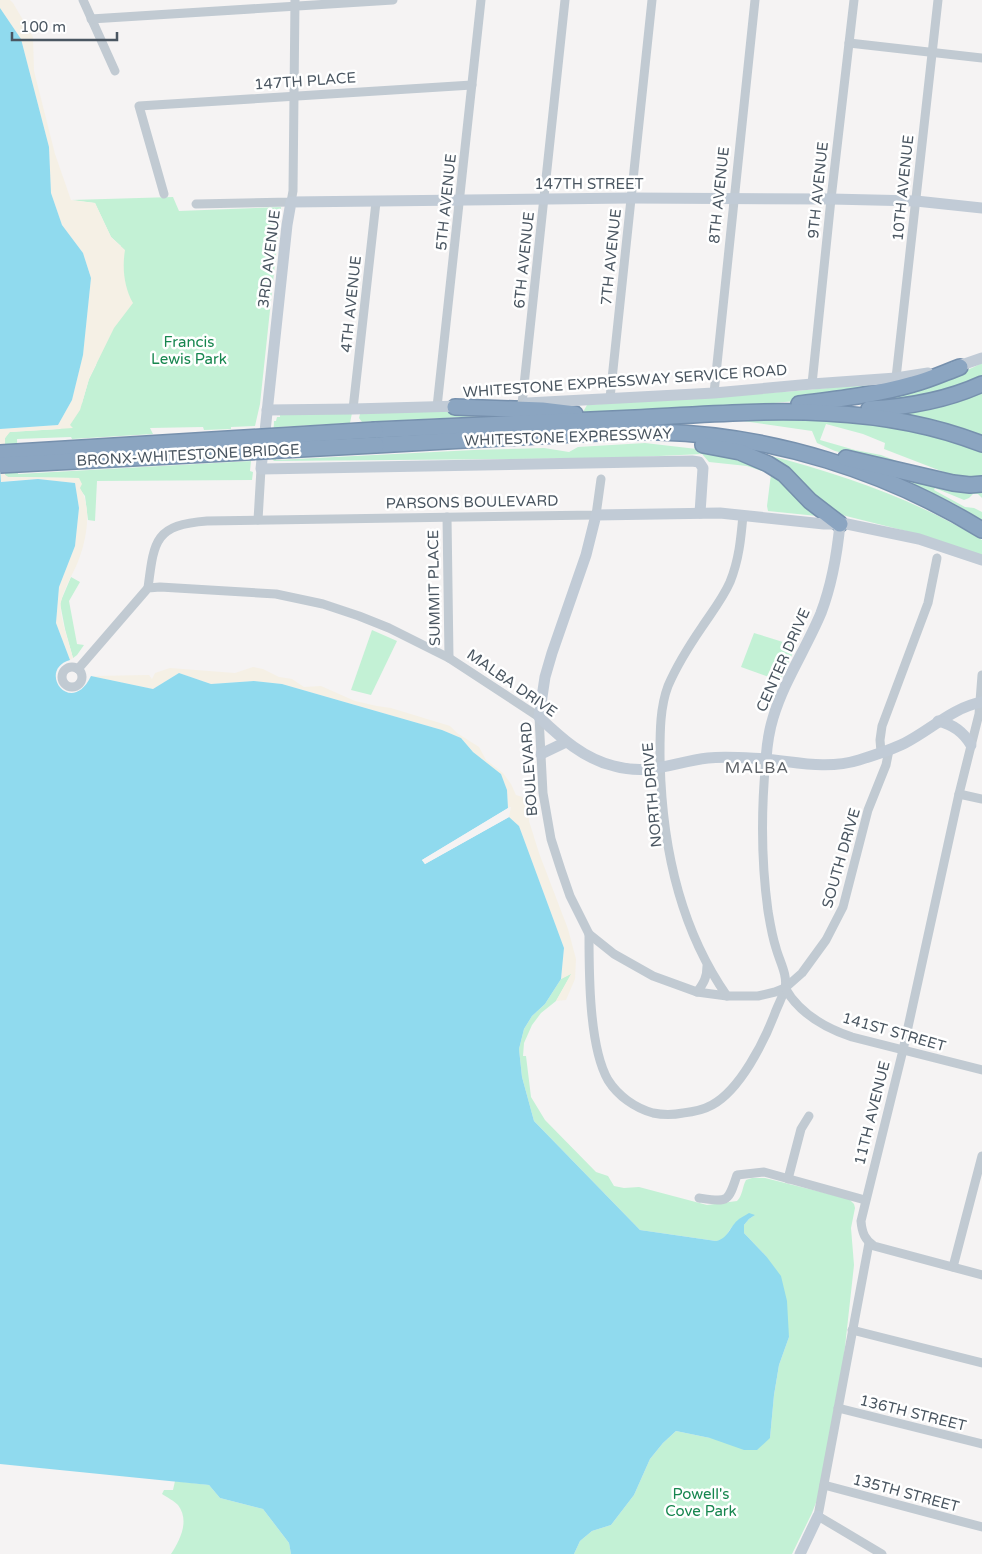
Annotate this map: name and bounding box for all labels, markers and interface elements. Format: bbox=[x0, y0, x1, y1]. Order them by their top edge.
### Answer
scale bar bbox=[12, 10, 118, 42]
text: 100 m bbox=[20, 18, 66, 36]
street label: 147TH PLACE bbox=[253, 68, 357, 94]
street label: 10TH AVENUE bbox=[888, 134, 918, 242]
street label: 9TH AVENUE bbox=[804, 141, 832, 239]
street label: 8TH AVENUE bbox=[705, 146, 733, 244]
street label: 5TH AVENUE bbox=[432, 153, 460, 251]
street label: 147TH STREET bbox=[534, 175, 644, 193]
street label: 7TH AVENUE bbox=[597, 208, 625, 306]
street label: 3RD AVENUE bbox=[254, 209, 284, 309]
street label: 6TH AVENUE bbox=[510, 211, 538, 309]
street label: 4TH AVENUE bbox=[337, 255, 365, 353]
park label: Francis Lewis Park bbox=[151, 333, 227, 368]
street label: WHITESTONE EXPRESSWAY SERVICE ROAD bbox=[462, 361, 788, 401]
street label: WHITESTONE EXPRESSWAY bbox=[464, 424, 673, 450]
street label: BRONX-WHITESTONE BRIDGE bbox=[76, 440, 300, 470]
street label: PARSONS BOULEVARD bbox=[385, 491, 559, 513]
street label: SUMMIT PLACE bbox=[424, 530, 444, 646]
street label: CENTER DRIVE bbox=[752, 605, 814, 715]
street label: MALBA DRIVE bbox=[463, 645, 561, 721]
street label: BOULEVARD bbox=[517, 721, 541, 817]
street label: NORTH DRIVE bbox=[638, 742, 666, 848]
district label: MALBA bbox=[725, 758, 789, 778]
street label: SOUTH DRIVE bbox=[818, 806, 864, 910]
street label: 141ST STREET bbox=[840, 1009, 948, 1055]
street label: 11TH AVENUE bbox=[850, 1059, 894, 1167]
street label: 136TH STREET bbox=[858, 1391, 968, 1435]
street label: 135TH STREET bbox=[851, 1470, 961, 1516]
park label: Powell's Cove Park bbox=[665, 1485, 737, 1520]

